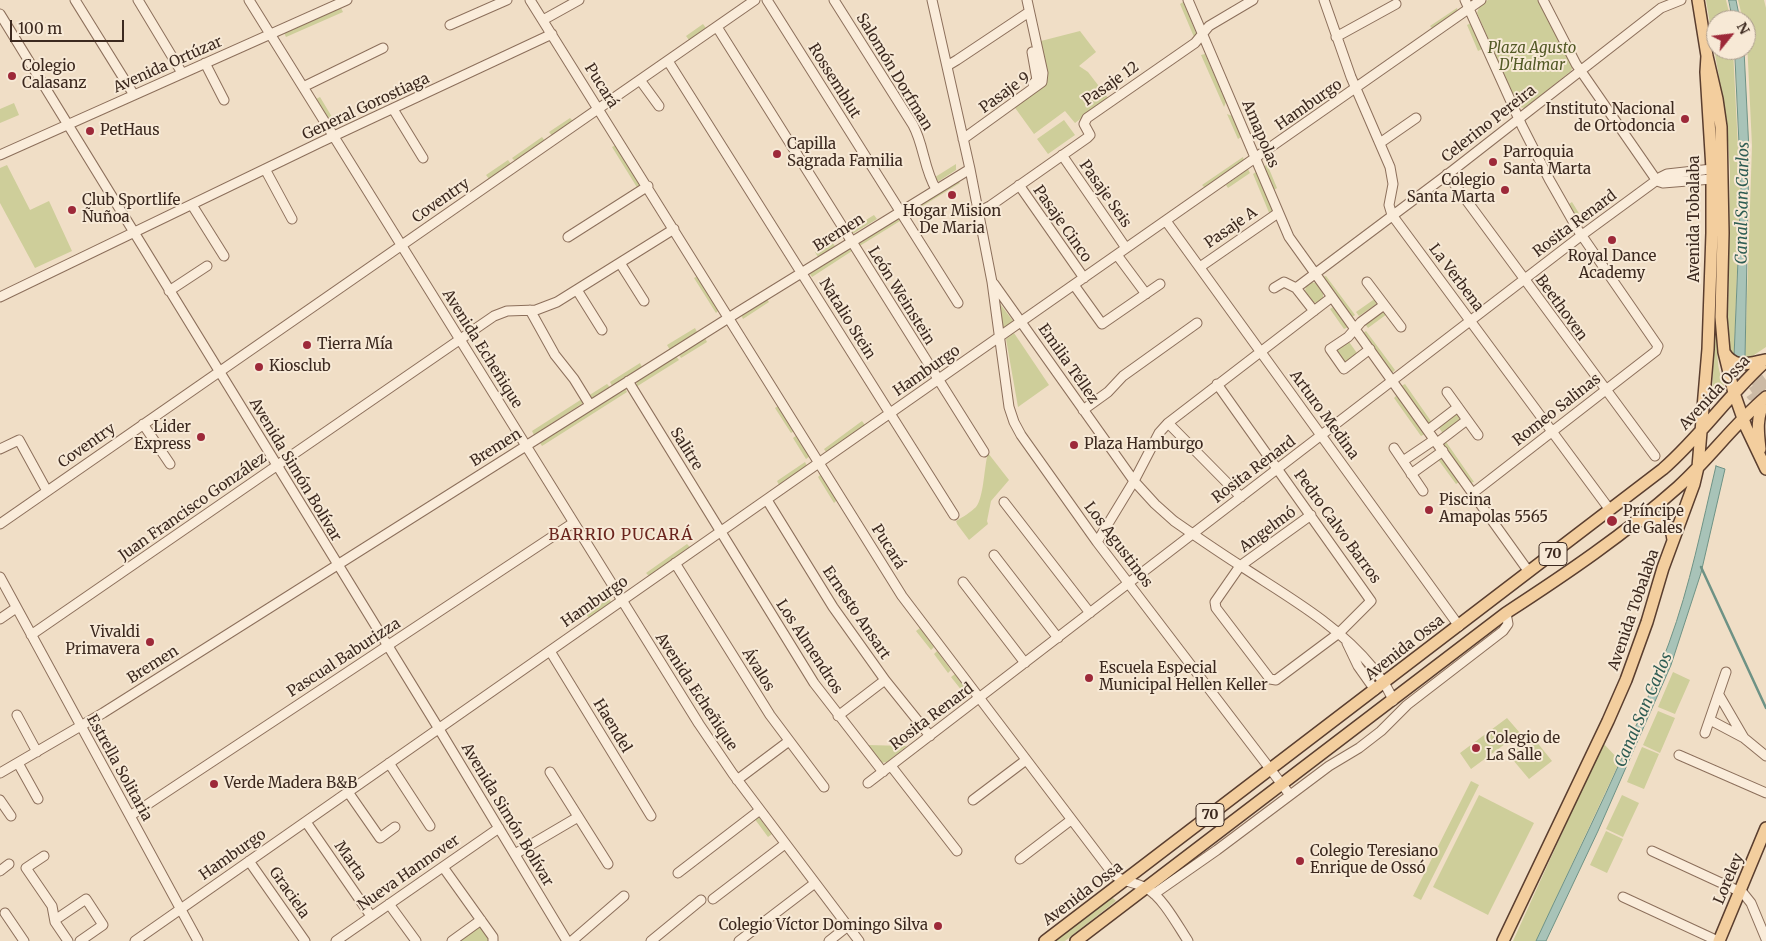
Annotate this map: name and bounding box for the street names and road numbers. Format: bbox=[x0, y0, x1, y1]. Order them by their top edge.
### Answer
street label: Salomón Dorfman bbox=[852, 10, 936, 134]
street label: Avenida Ortúzar bbox=[111, 33, 225, 97]
street label: Rossemblut bbox=[804, 40, 864, 122]
street label: Pasaje 12 bbox=[1079, 58, 1143, 110]
street label: Pucará bbox=[580, 60, 622, 112]
street label: Pasaje 9 bbox=[976, 69, 1034, 117]
street label: General Gorostiaga bbox=[300, 70, 432, 144]
street label: Hamburgo bbox=[1272, 76, 1346, 134]
street label: Celerino Pereira bbox=[1438, 82, 1540, 166]
street label: Amapolas bbox=[1238, 97, 1282, 171]
street label: Avenida Tobalaba bbox=[1686, 155, 1704, 283]
street label: Pasaje Seis bbox=[1075, 157, 1135, 231]
street label: Coventry bbox=[409, 175, 473, 227]
street label: Pasaje Cinco bbox=[1029, 182, 1095, 266]
street label: Rosita Renard bbox=[1530, 187, 1620, 261]
street label: Pasaje A bbox=[1201, 204, 1261, 252]
street label: Bremen bbox=[810, 210, 868, 256]
street label: La Verbena bbox=[1425, 241, 1487, 315]
street label: León Weinstein bbox=[864, 244, 938, 348]
street label: Beethoven bbox=[1531, 272, 1591, 344]
street label: Natalio Stein bbox=[815, 275, 879, 363]
street label: Avenida Echeñique bbox=[438, 286, 526, 412]
street label: Emilia Téllez bbox=[1034, 321, 1102, 407]
street label: Hamburgo bbox=[890, 342, 964, 400]
street label: Avenida Ossa bbox=[1676, 352, 1754, 434]
street label: Arturo Medina bbox=[1286, 367, 1362, 463]
street label: Romeo Salinas bbox=[1509, 370, 1605, 450]
street label: Avenida Simón Bolívar bbox=[245, 395, 345, 545]
street label: Coventry bbox=[55, 420, 119, 472]
street label: Salitre bbox=[666, 424, 706, 474]
street label: Bremen bbox=[467, 425, 525, 471]
street label: Rosita Renard bbox=[1209, 433, 1299, 507]
street label: Juan Francisco González bbox=[116, 449, 270, 565]
street label: Pedro Calvo Barros bbox=[1290, 467, 1384, 587]
street label: Los Agustinos bbox=[1080, 499, 1156, 591]
street label: Angelmó bbox=[1236, 503, 1300, 557]
street label: Pucará bbox=[867, 521, 909, 573]
road number: 70 bbox=[1539, 542, 1567, 566]
street label: Avenida Tobalaba bbox=[1605, 547, 1663, 673]
street label: Ernesto Ansart bbox=[818, 563, 894, 663]
street label: Hamburgo bbox=[558, 573, 632, 631]
street label: Los Almendros bbox=[772, 597, 846, 697]
street label: Avenida Ossa bbox=[1362, 612, 1448, 684]
street label: Pascual Baburizza bbox=[284, 615, 404, 701]
street label: Avenida Echeñique bbox=[651, 630, 741, 754]
street label: Bremen bbox=[124, 642, 182, 688]
street label: Ávalos bbox=[738, 645, 778, 695]
street label: Rosita Renard bbox=[887, 680, 977, 754]
street label: Haendel bbox=[589, 696, 635, 756]
street label: Estrella Solitaria bbox=[82, 712, 156, 824]
street label: Avenida Simón Bolívar bbox=[457, 740, 557, 890]
road number: 70 bbox=[1196, 804, 1224, 826]
street label: Hamburgo bbox=[196, 826, 270, 884]
street label: Nueva Hannover bbox=[355, 831, 463, 915]
street label: Marta bbox=[330, 838, 370, 884]
street label: Loreley bbox=[1710, 851, 1748, 907]
street label: Avenida Ossa bbox=[1040, 858, 1126, 930]
street label: Graciela bbox=[265, 864, 313, 922]

